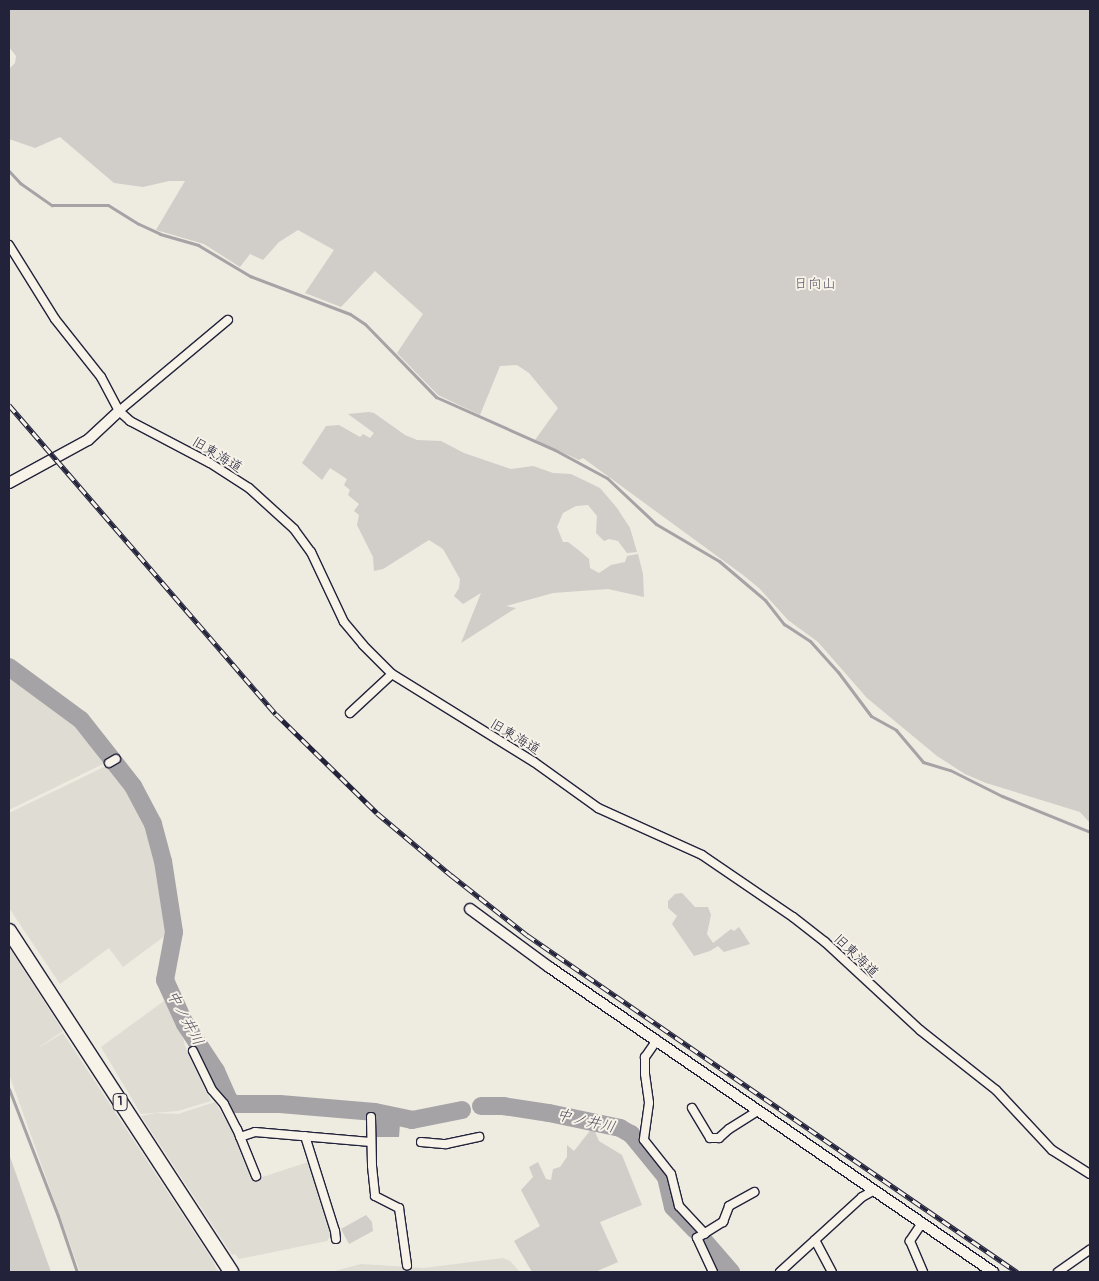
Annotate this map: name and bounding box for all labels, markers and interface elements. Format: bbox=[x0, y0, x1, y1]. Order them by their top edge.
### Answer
park label: 日向山 bbox=[794, 276, 836, 292]
street label: 旧東海道 bbox=[189, 433, 245, 477]
street label: 旧東海道 bbox=[487, 715, 543, 759]
street label: 旧東海道 bbox=[830, 931, 882, 981]
water label: 中ノ井川 bbox=[163, 987, 207, 1049]
road number: 1 bbox=[112, 1092, 128, 1112]
water label: 中ノ井川 bbox=[555, 1105, 617, 1137]

